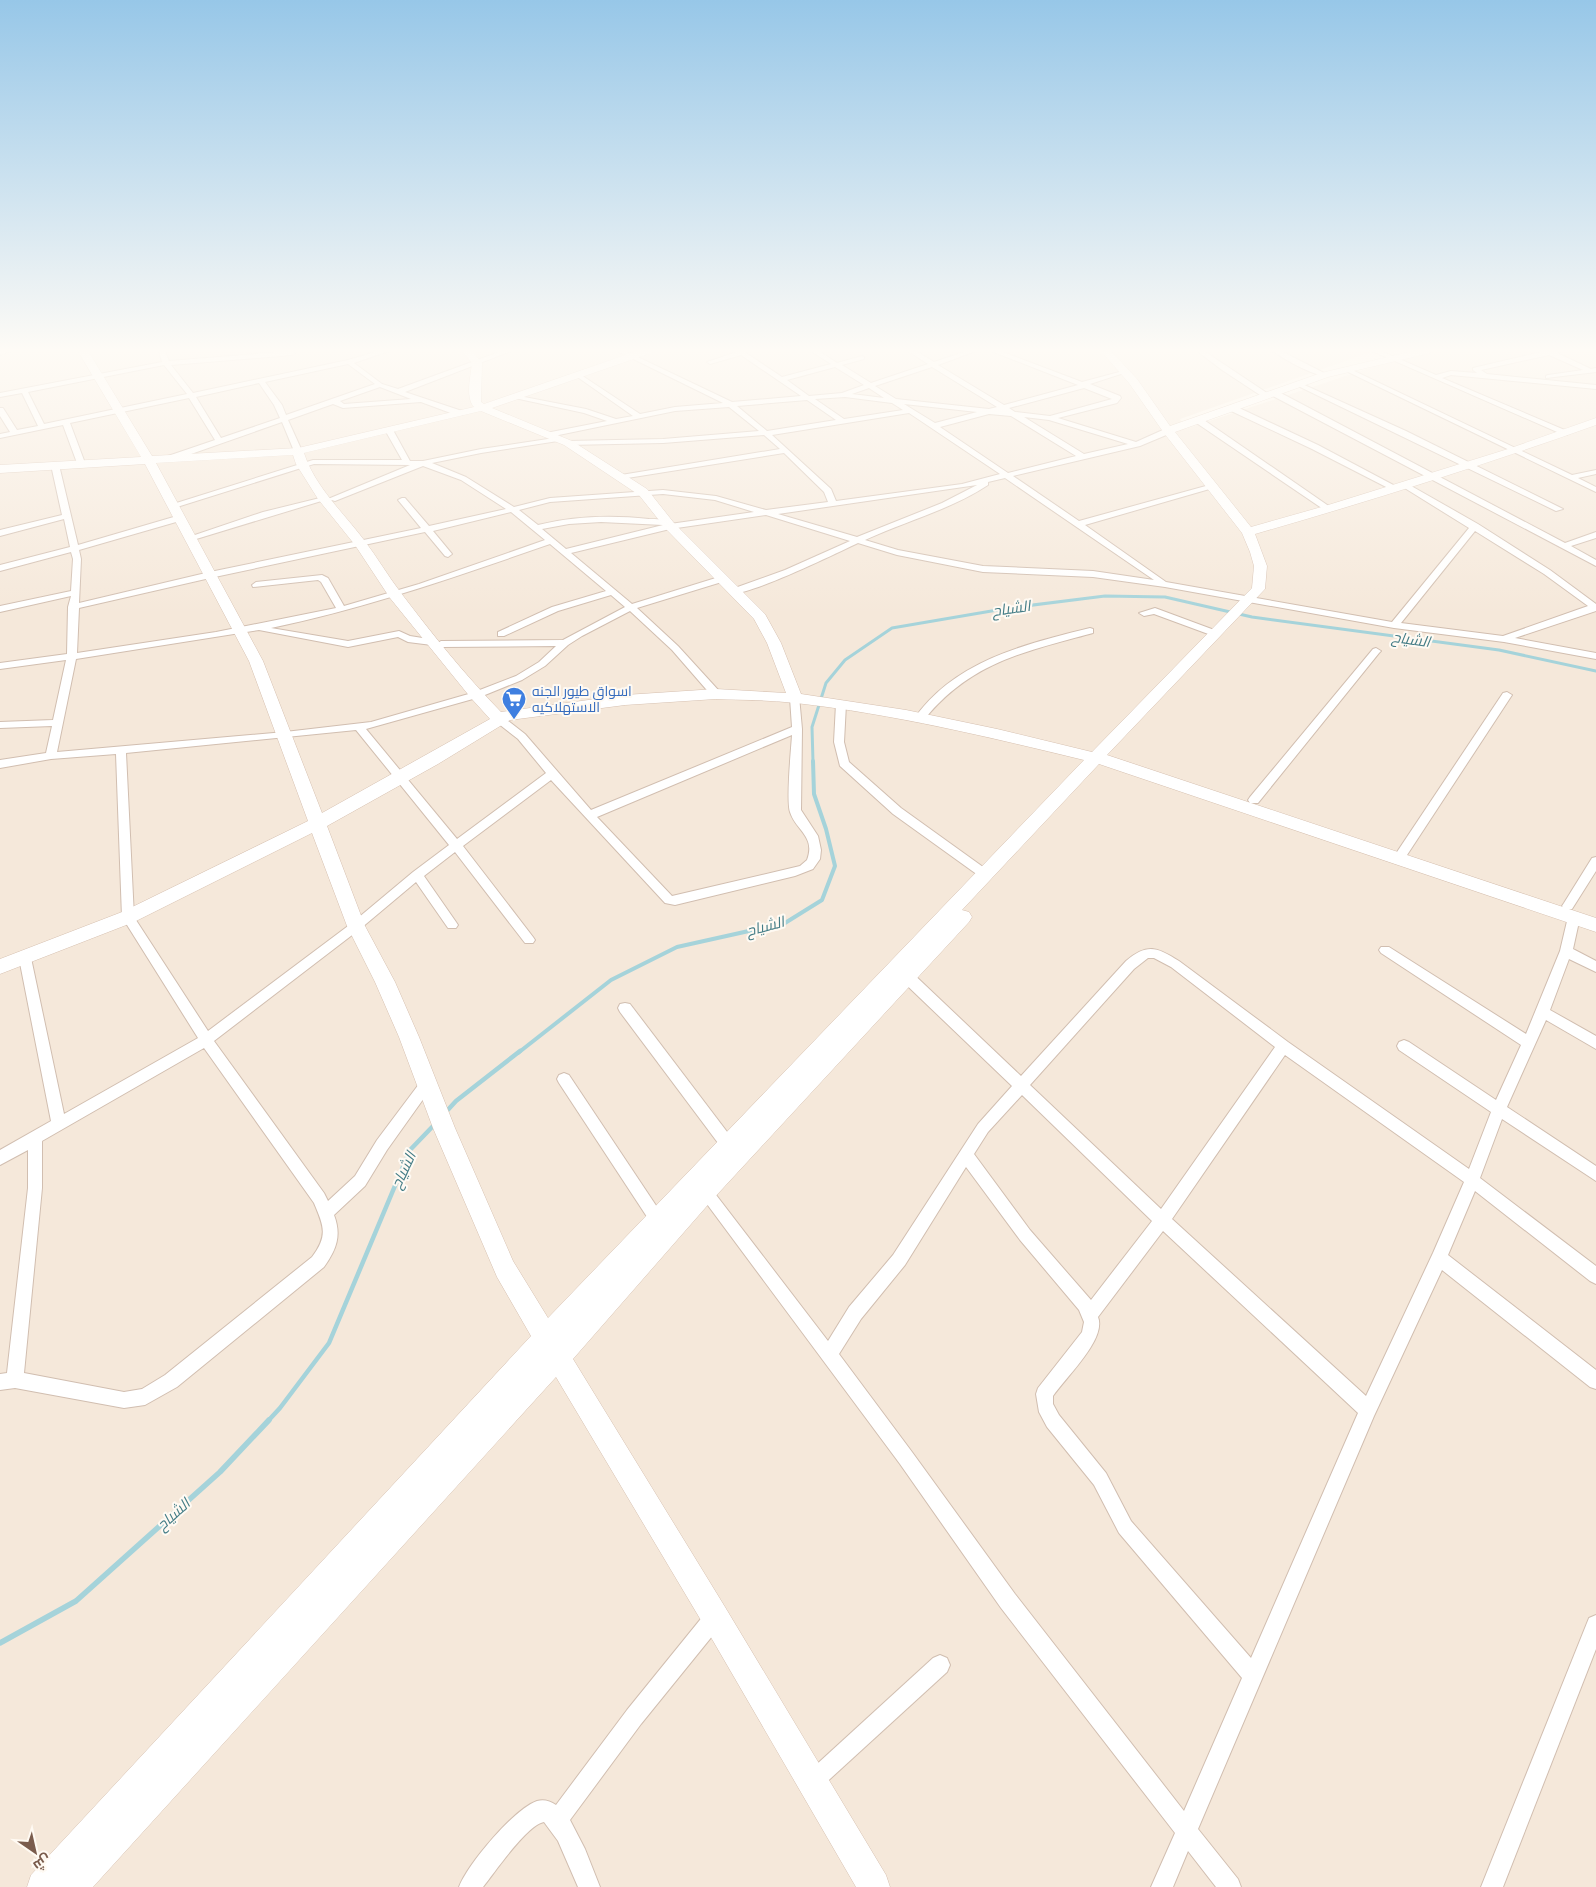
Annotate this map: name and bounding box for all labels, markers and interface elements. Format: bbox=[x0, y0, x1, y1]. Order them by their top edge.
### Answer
water label: الشياح bbox=[990, 596, 1034, 621]
water label: الشياح bbox=[1389, 627, 1433, 652]
place label: اسواق طيور الجنه الاستهلاكيه bbox=[532, 682, 632, 716]
supermarket icon: اسواق طيور الجنه الاستهلاكيه bbox=[501, 686, 527, 720]
water label: الشياح bbox=[743, 911, 788, 941]
water label: الشياح bbox=[386, 1147, 421, 1193]
water label: الشياح bbox=[152, 1493, 196, 1535]
north arrow bbox=[10, 1827, 60, 1877]
text: ش bbox=[30, 1850, 55, 1875]

